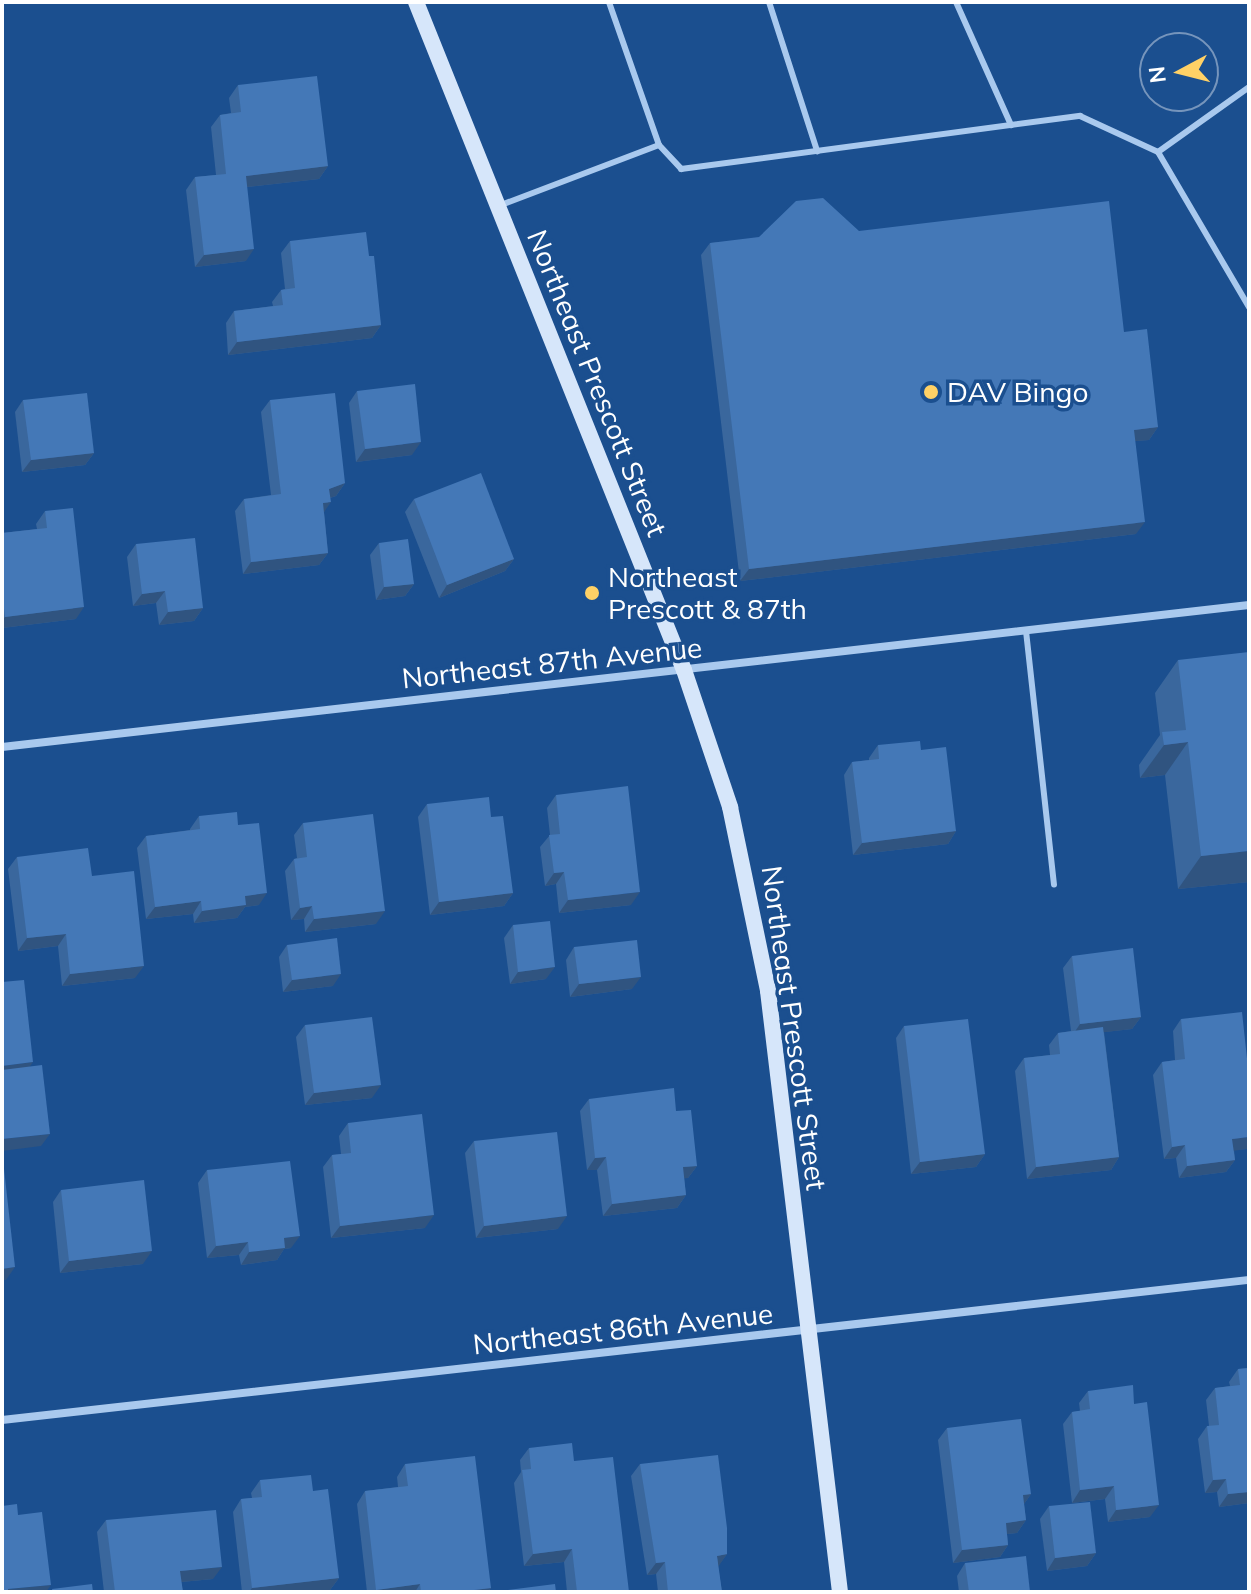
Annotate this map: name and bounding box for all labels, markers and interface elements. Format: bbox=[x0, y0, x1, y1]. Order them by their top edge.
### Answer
north arrow bbox=[1139, 32, 1219, 112]
text: N bbox=[1142, 65, 1172, 85]
street label: Northeast Prescott Street bbox=[520, 225, 674, 541]
place label: DAV Bingo bbox=[947, 375, 1088, 409]
marker: DAV Bingo bbox=[922, 383, 940, 401]
place label: Northeast Prescott & 87th bbox=[608, 560, 807, 626]
marker: Northeast Prescott & 87th bbox=[583, 584, 601, 602]
street label: Northeast 87th Avenue bbox=[400, 631, 704, 695]
street label: Northeast Prescott Street bbox=[755, 864, 833, 1192]
street label: Northeast 86th Avenue bbox=[471, 1297, 775, 1361]

